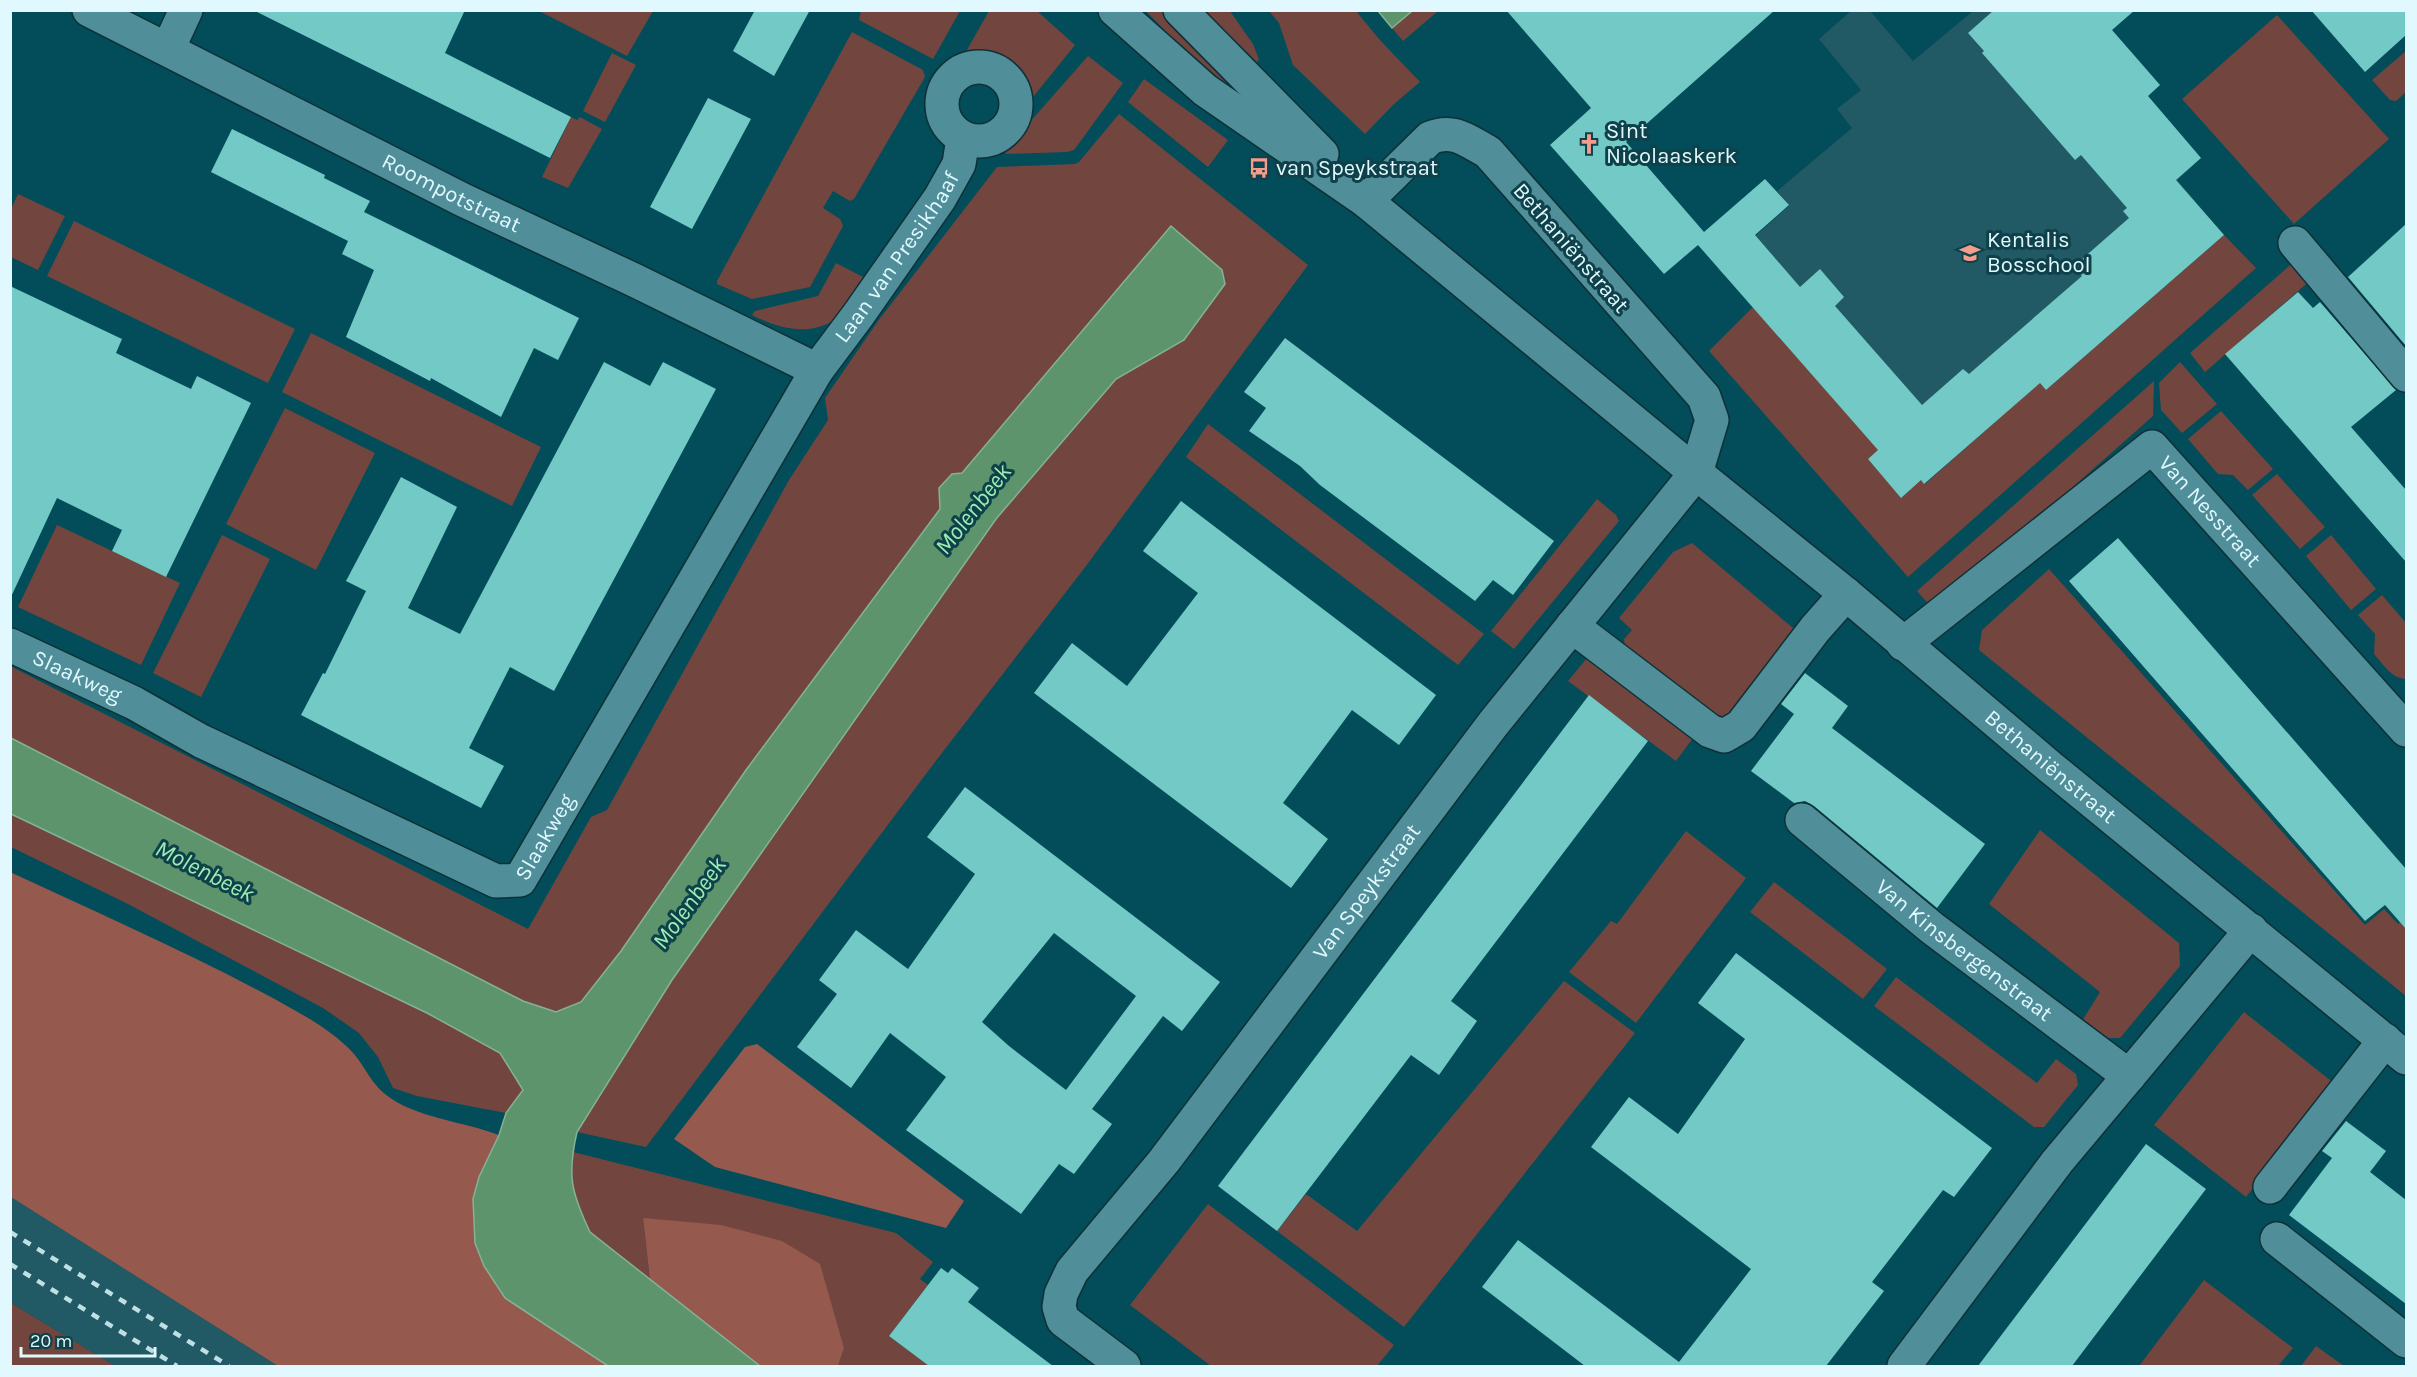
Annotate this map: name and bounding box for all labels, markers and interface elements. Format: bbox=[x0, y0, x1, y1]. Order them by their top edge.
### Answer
place label: Sint Nicolaaskerk bbox=[1606, 118, 1737, 169]
church icon: Sint Nicolaaskerk bbox=[1577, 132, 1601, 156]
street label: Roompotstraat bbox=[377, 148, 525, 238]
place label: van Speykstraat bbox=[1276, 155, 1438, 181]
bus stop icon: van Speykstraat bbox=[1247, 156, 1271, 180]
street label: Laan van Presikhaaf bbox=[829, 167, 965, 348]
street label: Bethaniënstraat bbox=[1508, 178, 1634, 318]
place label: Kentalis Bosschool bbox=[1987, 227, 2091, 278]
school or university icon: Kentalis Bosschool bbox=[1958, 241, 1982, 265]
street label: Van Nesstraat bbox=[2153, 450, 2266, 572]
water label: Molenbeek bbox=[929, 457, 1018, 560]
street label: Slaakweg bbox=[28, 644, 126, 709]
street label: Bethaniënstraat bbox=[1979, 704, 2122, 829]
street label: Slaakweg bbox=[510, 789, 581, 885]
street label: Van Speykstraat bbox=[1307, 819, 1426, 965]
water label: Molenbeek bbox=[151, 834, 260, 908]
water label: Molenbeek bbox=[646, 851, 732, 955]
street label: Van Kinsbergenstraat bbox=[1870, 874, 2057, 1027]
scale bar bbox=[21, 1320, 154, 1358]
text: 20 m bbox=[30, 1330, 72, 1352]

